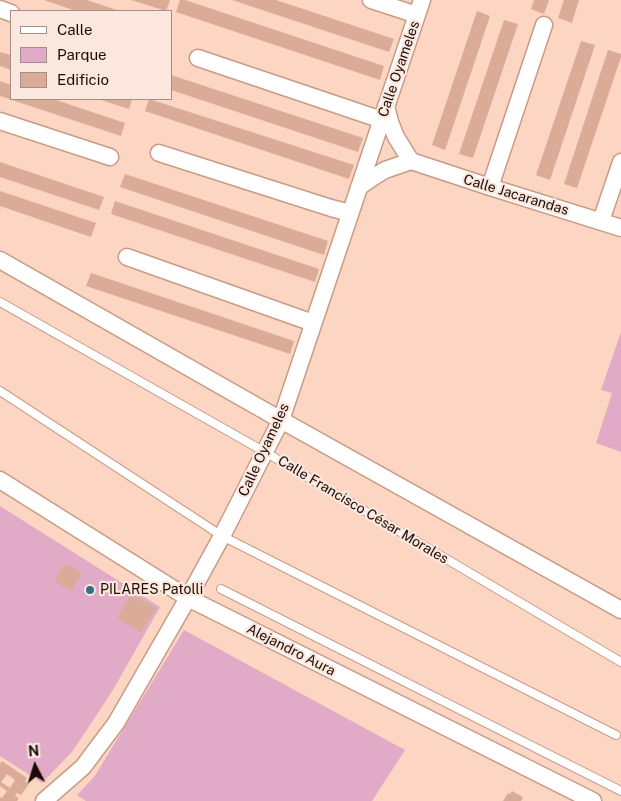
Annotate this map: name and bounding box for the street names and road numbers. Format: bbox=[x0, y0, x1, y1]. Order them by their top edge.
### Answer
street label: Calle Oyameles bbox=[375, 19, 423, 119]
street label: Calle Jacarandas bbox=[461, 171, 571, 219]
street label: Calle Oyameles bbox=[235, 401, 293, 499]
street label: Calle Francisco César Morales bbox=[275, 452, 451, 568]
street label: Alejandro Aura bbox=[244, 620, 338, 680]

